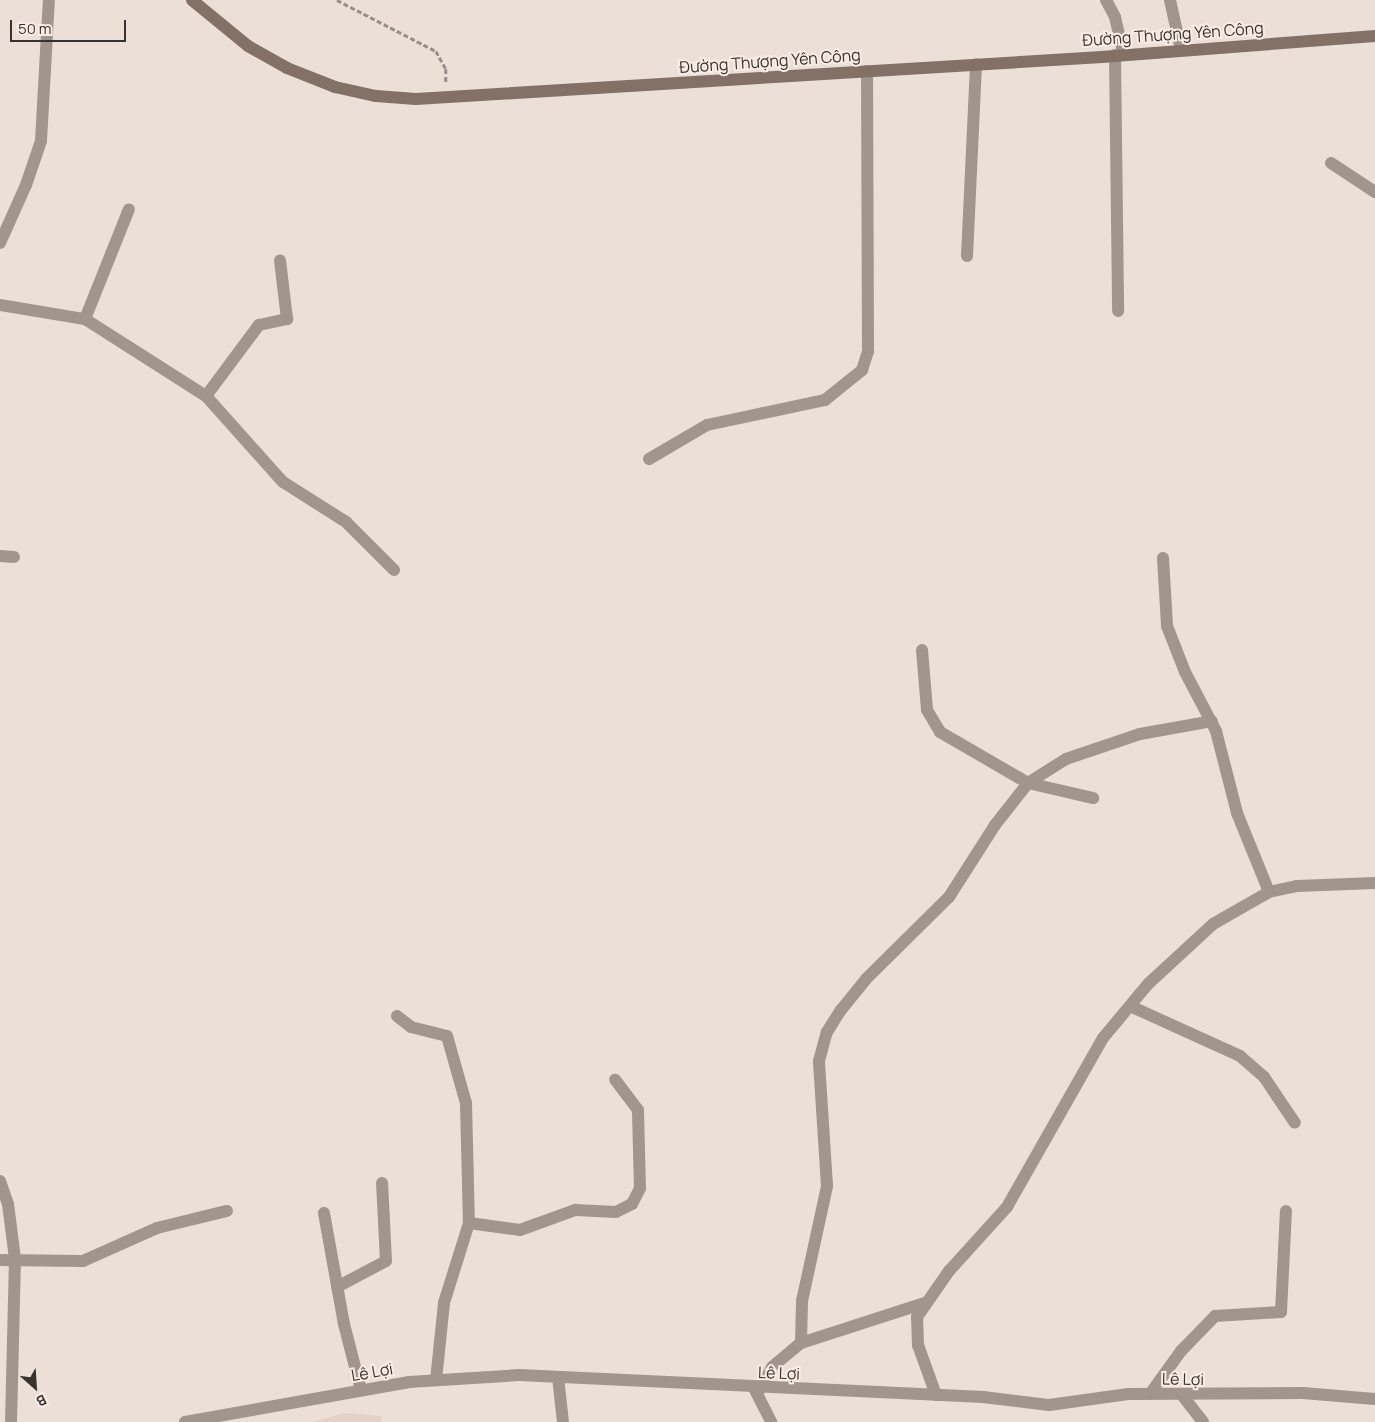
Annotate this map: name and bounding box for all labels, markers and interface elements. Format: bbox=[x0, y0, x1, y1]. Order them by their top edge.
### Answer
scale bar bbox=[12, 10, 129, 42]
text: 50 m bbox=[18, 18, 52, 39]
street label: Đường Thượng Yên Công bbox=[1082, 18, 1264, 50]
street label: Đường Thượng Yên Công bbox=[679, 45, 861, 77]
street label: Lê Lợi bbox=[350, 1359, 394, 1385]
north arrow bbox=[10, 1362, 60, 1412]
street label: Lê Lợi bbox=[758, 1363, 800, 1383]
street label: Lê Lợi bbox=[1162, 1369, 1204, 1389]
text: B bbox=[34, 1390, 50, 1411]

